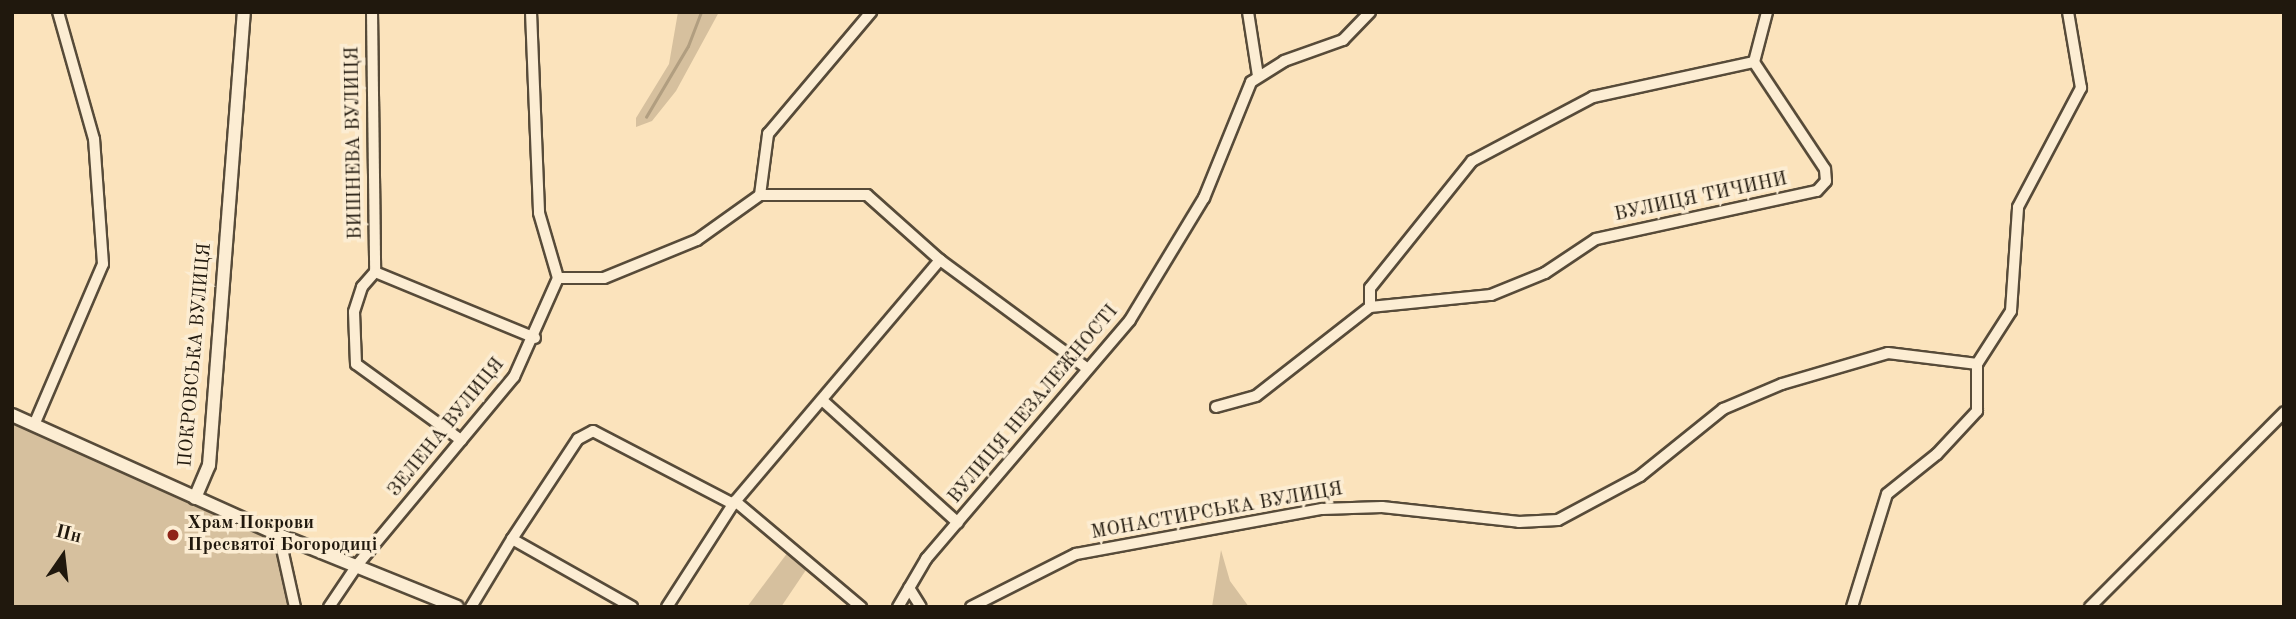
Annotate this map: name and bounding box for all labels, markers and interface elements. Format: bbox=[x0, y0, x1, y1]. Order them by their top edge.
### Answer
street label: ВИШНЕВА ВУЛИЦЯ bbox=[342, 46, 368, 240]
street label: ВУЛИЦЯ ТИЧИНИ bbox=[1613, 169, 1789, 227]
street label: ПОКРОВСЬКА ВУЛИЦЯ bbox=[175, 242, 217, 468]
street label: ВУЛИЦЯ НЕЗАЛЕЖНОСТІ bbox=[944, 301, 1124, 509]
street label: ЗЕЛЕНА ВУЛИЦЯ bbox=[384, 354, 510, 502]
street label: МОНАСТИРСЬКА ВУЛИЦЯ bbox=[1089, 479, 1345, 545]
place label: Храм Покрови Пресвятої Богородиці bbox=[187, 513, 377, 557]
north arrow bbox=[28, 521, 98, 591]
text: Пн bbox=[53, 523, 83, 548]
marker: Храм Покрови Пресвятої Богородиці bbox=[165, 527, 181, 543]

